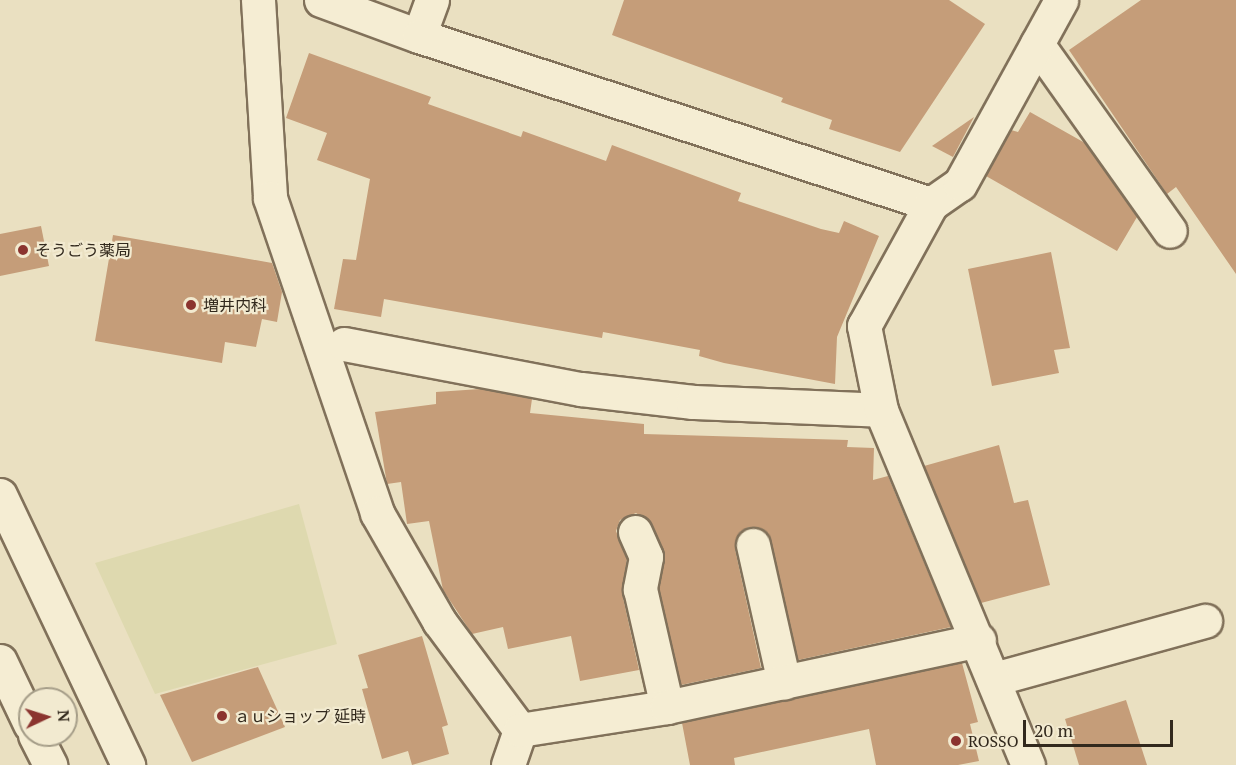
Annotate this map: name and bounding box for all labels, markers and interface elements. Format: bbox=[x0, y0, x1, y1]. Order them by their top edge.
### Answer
place label: そうごう薬局 bbox=[35, 240, 131, 260]
marker: そうごう薬局 bbox=[16, 243, 30, 257]
place label: 増井内科 bbox=[203, 295, 267, 315]
marker: 増井内科 bbox=[184, 298, 198, 312]
north arrow bbox=[18, 687, 78, 747]
place label: ａｕショップ 延時 bbox=[234, 706, 366, 726]
scale bar bbox=[1026, 708, 1176, 746]
text: N bbox=[53, 709, 75, 723]
marker: ａｕショップ 延時 bbox=[215, 709, 229, 723]
text: 20 m bbox=[1034, 718, 1073, 742]
place label: ROSSO bbox=[968, 731, 1019, 751]
marker: ROSSO bbox=[949, 734, 963, 748]

